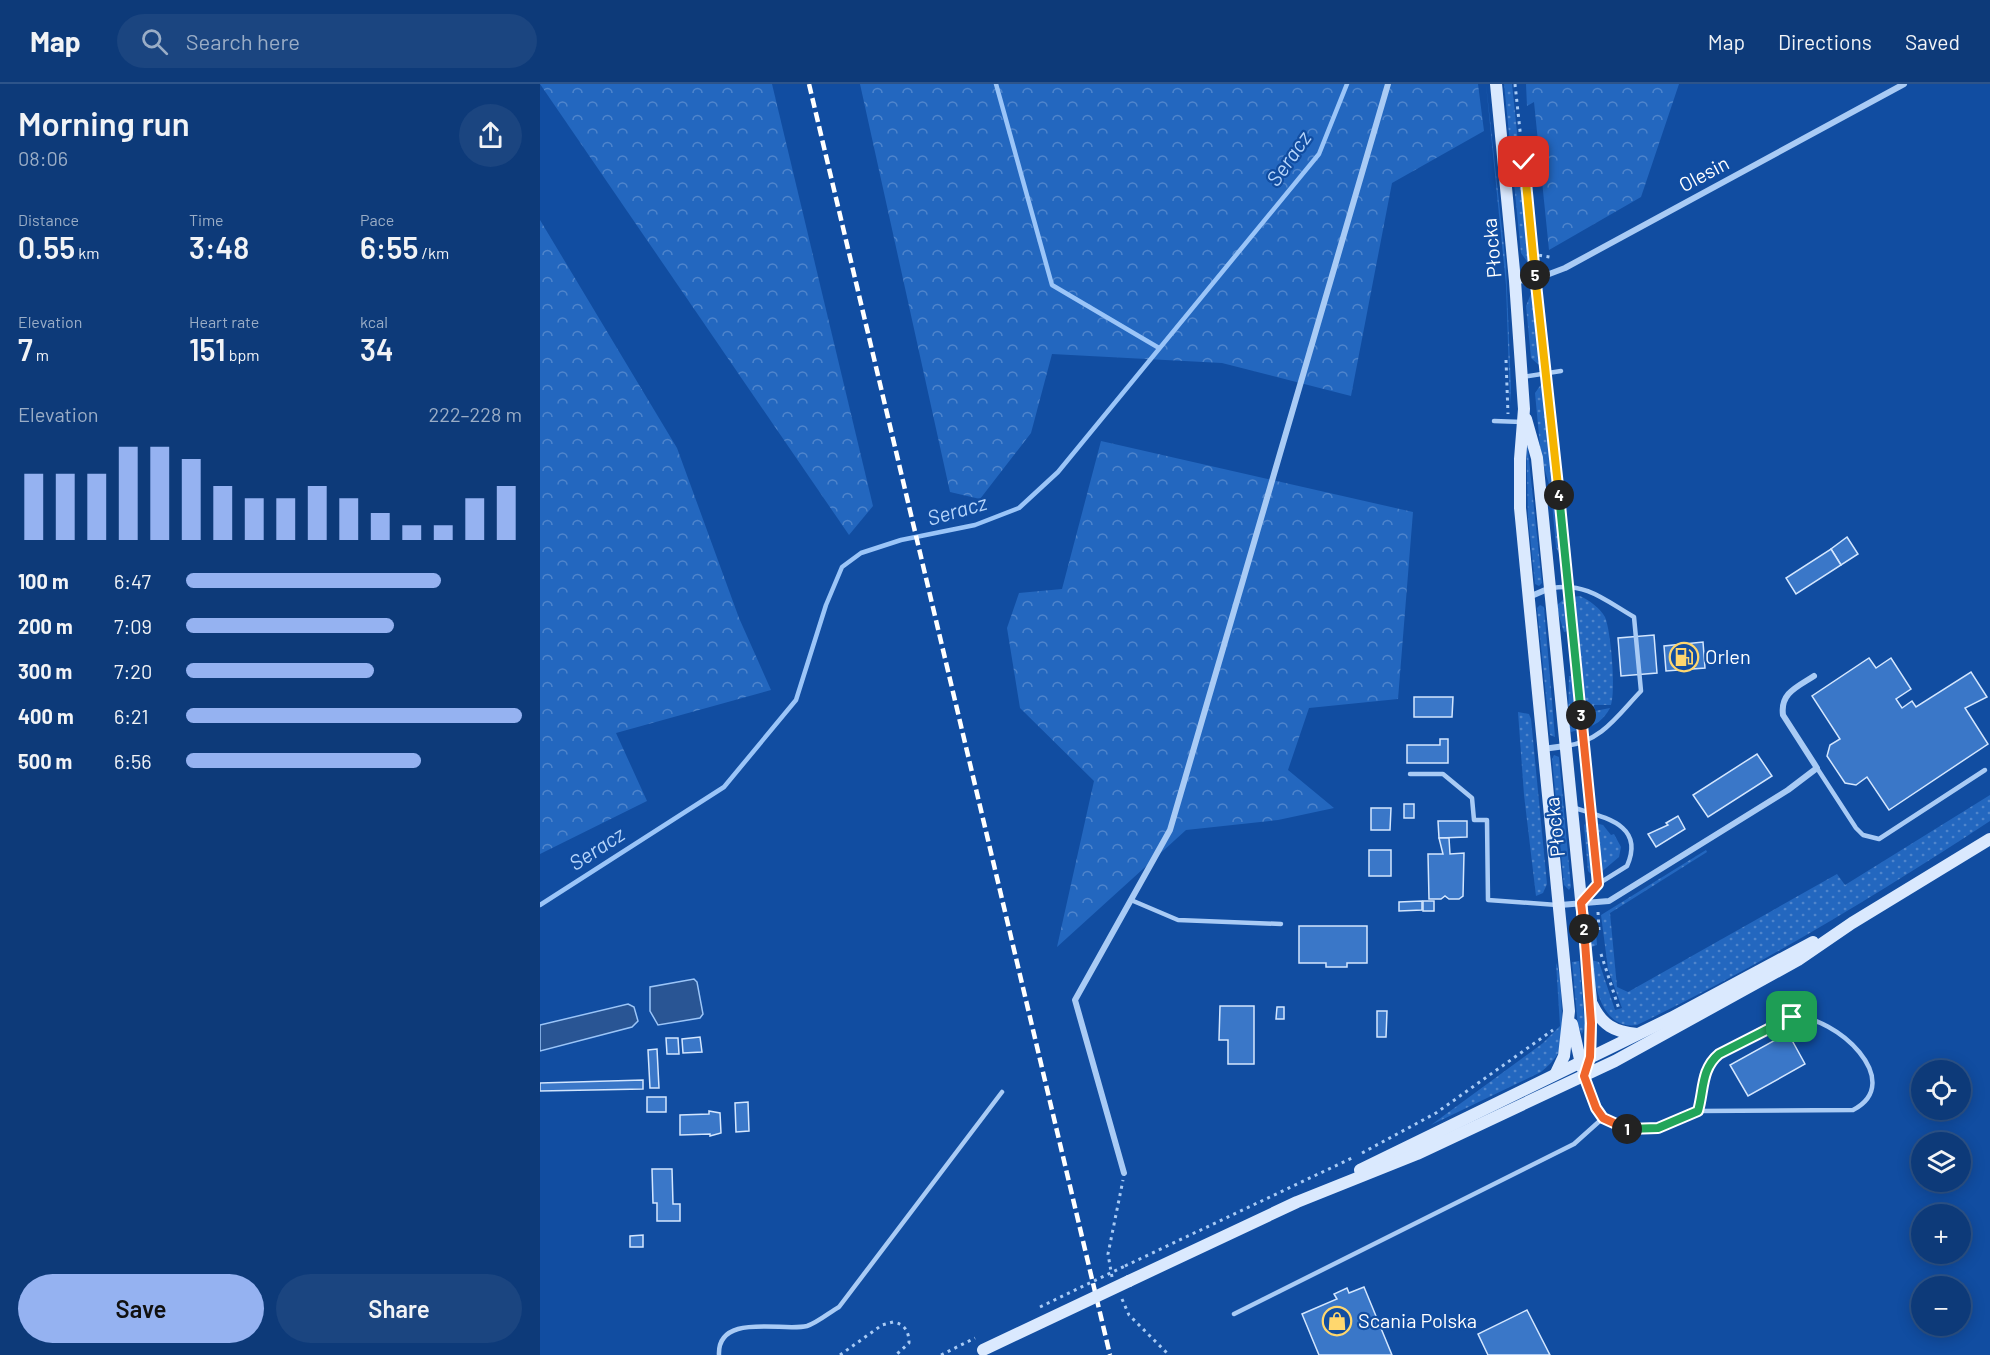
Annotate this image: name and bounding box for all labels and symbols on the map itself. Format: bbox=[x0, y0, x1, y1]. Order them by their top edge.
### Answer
water label: Seracz bbox=[1260, 125, 1316, 190]
pin bbox=[1498, 136, 1549, 187]
street label: Olesin bbox=[1674, 150, 1733, 196]
street label: Płocka bbox=[1476, 217, 1506, 279]
pin: 5 bbox=[1520, 260, 1550, 290]
pin: 4 bbox=[1544, 480, 1574, 510]
water label: Seracz bbox=[924, 489, 990, 530]
fuel station icon: Orlen bbox=[1668, 641, 1700, 673]
place label: Orlen bbox=[1705, 644, 1751, 668]
pin: 3 bbox=[1566, 700, 1596, 730]
street label: Płocka bbox=[1539, 796, 1569, 858]
water label: Seracz bbox=[564, 820, 629, 875]
pin: 2 bbox=[1569, 914, 1599, 944]
pin bbox=[1766, 991, 1817, 1042]
pin: 1 bbox=[1612, 1114, 1642, 1144]
shop icon: Scania Polska bbox=[1321, 1305, 1353, 1337]
place label: Scania Polska bbox=[1358, 1308, 1477, 1332]

